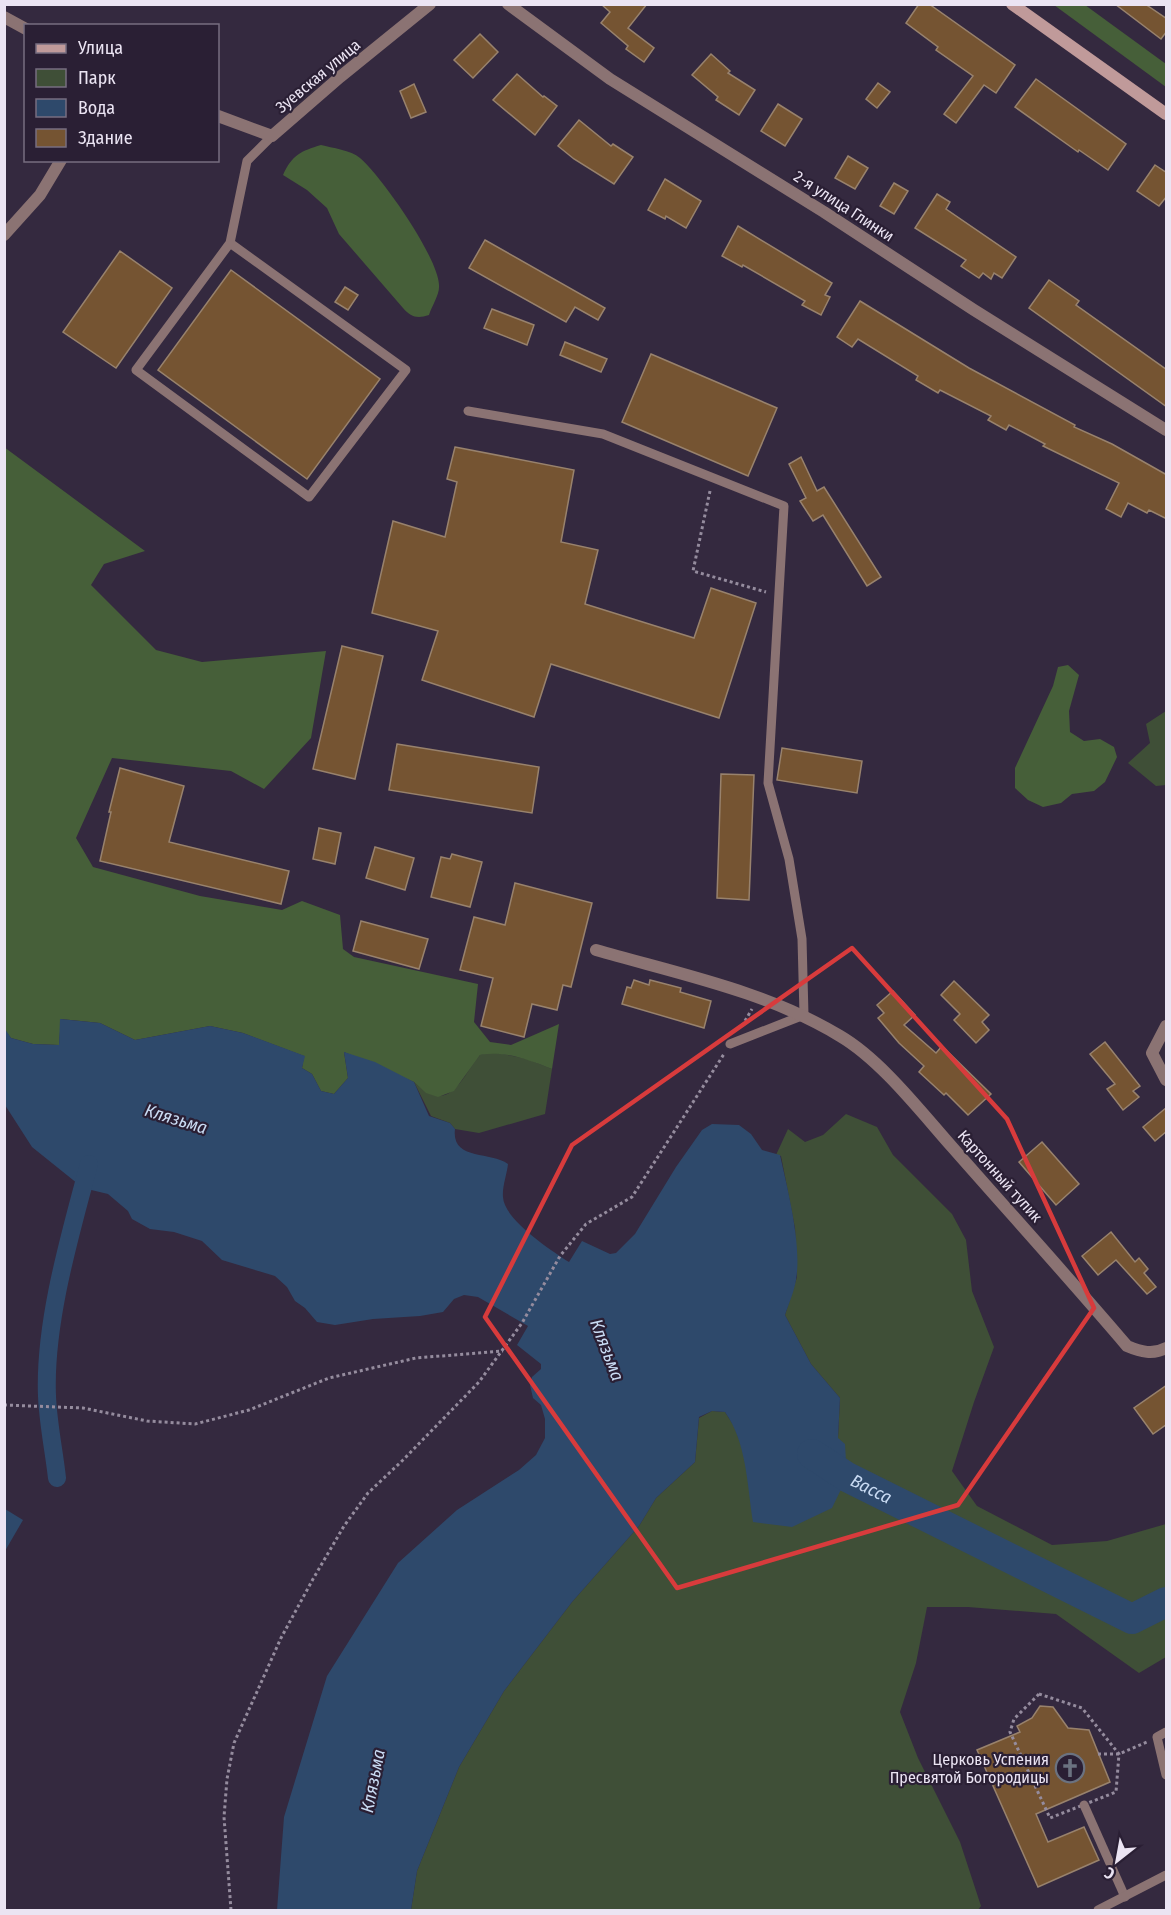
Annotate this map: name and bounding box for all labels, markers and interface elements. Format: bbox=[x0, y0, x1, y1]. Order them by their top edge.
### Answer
legend bbox=[24, 24, 219, 162]
street label: Зуевская улица bbox=[272, 35, 364, 117]
text: Улица bbox=[77, 37, 123, 59]
text: Парк bbox=[78, 67, 116, 89]
text: Вода bbox=[78, 97, 115, 119]
text: Здание bbox=[78, 127, 133, 149]
street label: 2-я улица Глинки bbox=[790, 167, 898, 245]
water label: Клязьма bbox=[142, 1099, 210, 1139]
street label: Картонный тупик bbox=[954, 1126, 1047, 1226]
water label: Клязьма bbox=[585, 1316, 629, 1384]
water label: Васса bbox=[847, 1470, 896, 1509]
water label: Клязьма bbox=[356, 1747, 390, 1815]
place label: Церковь Успения Пресвятой Богородицы bbox=[890, 1750, 1049, 1787]
church icon: Церковь Успения Пресвятой Богородицы bbox=[1054, 1752, 1086, 1784]
north arrow bbox=[1087, 1831, 1147, 1891]
text: С bbox=[1101, 1863, 1118, 1884]

